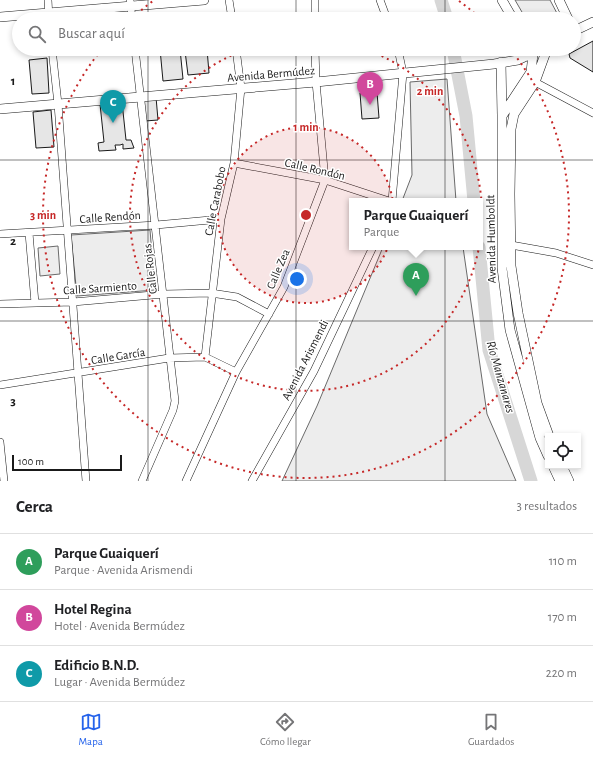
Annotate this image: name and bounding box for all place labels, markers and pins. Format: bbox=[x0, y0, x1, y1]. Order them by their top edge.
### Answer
pin: B bbox=[357, 72, 383, 105]
pin: C bbox=[100, 90, 126, 123]
centre of rings bbox=[299, 208, 313, 222]
pin: A bbox=[403, 263, 429, 296]

